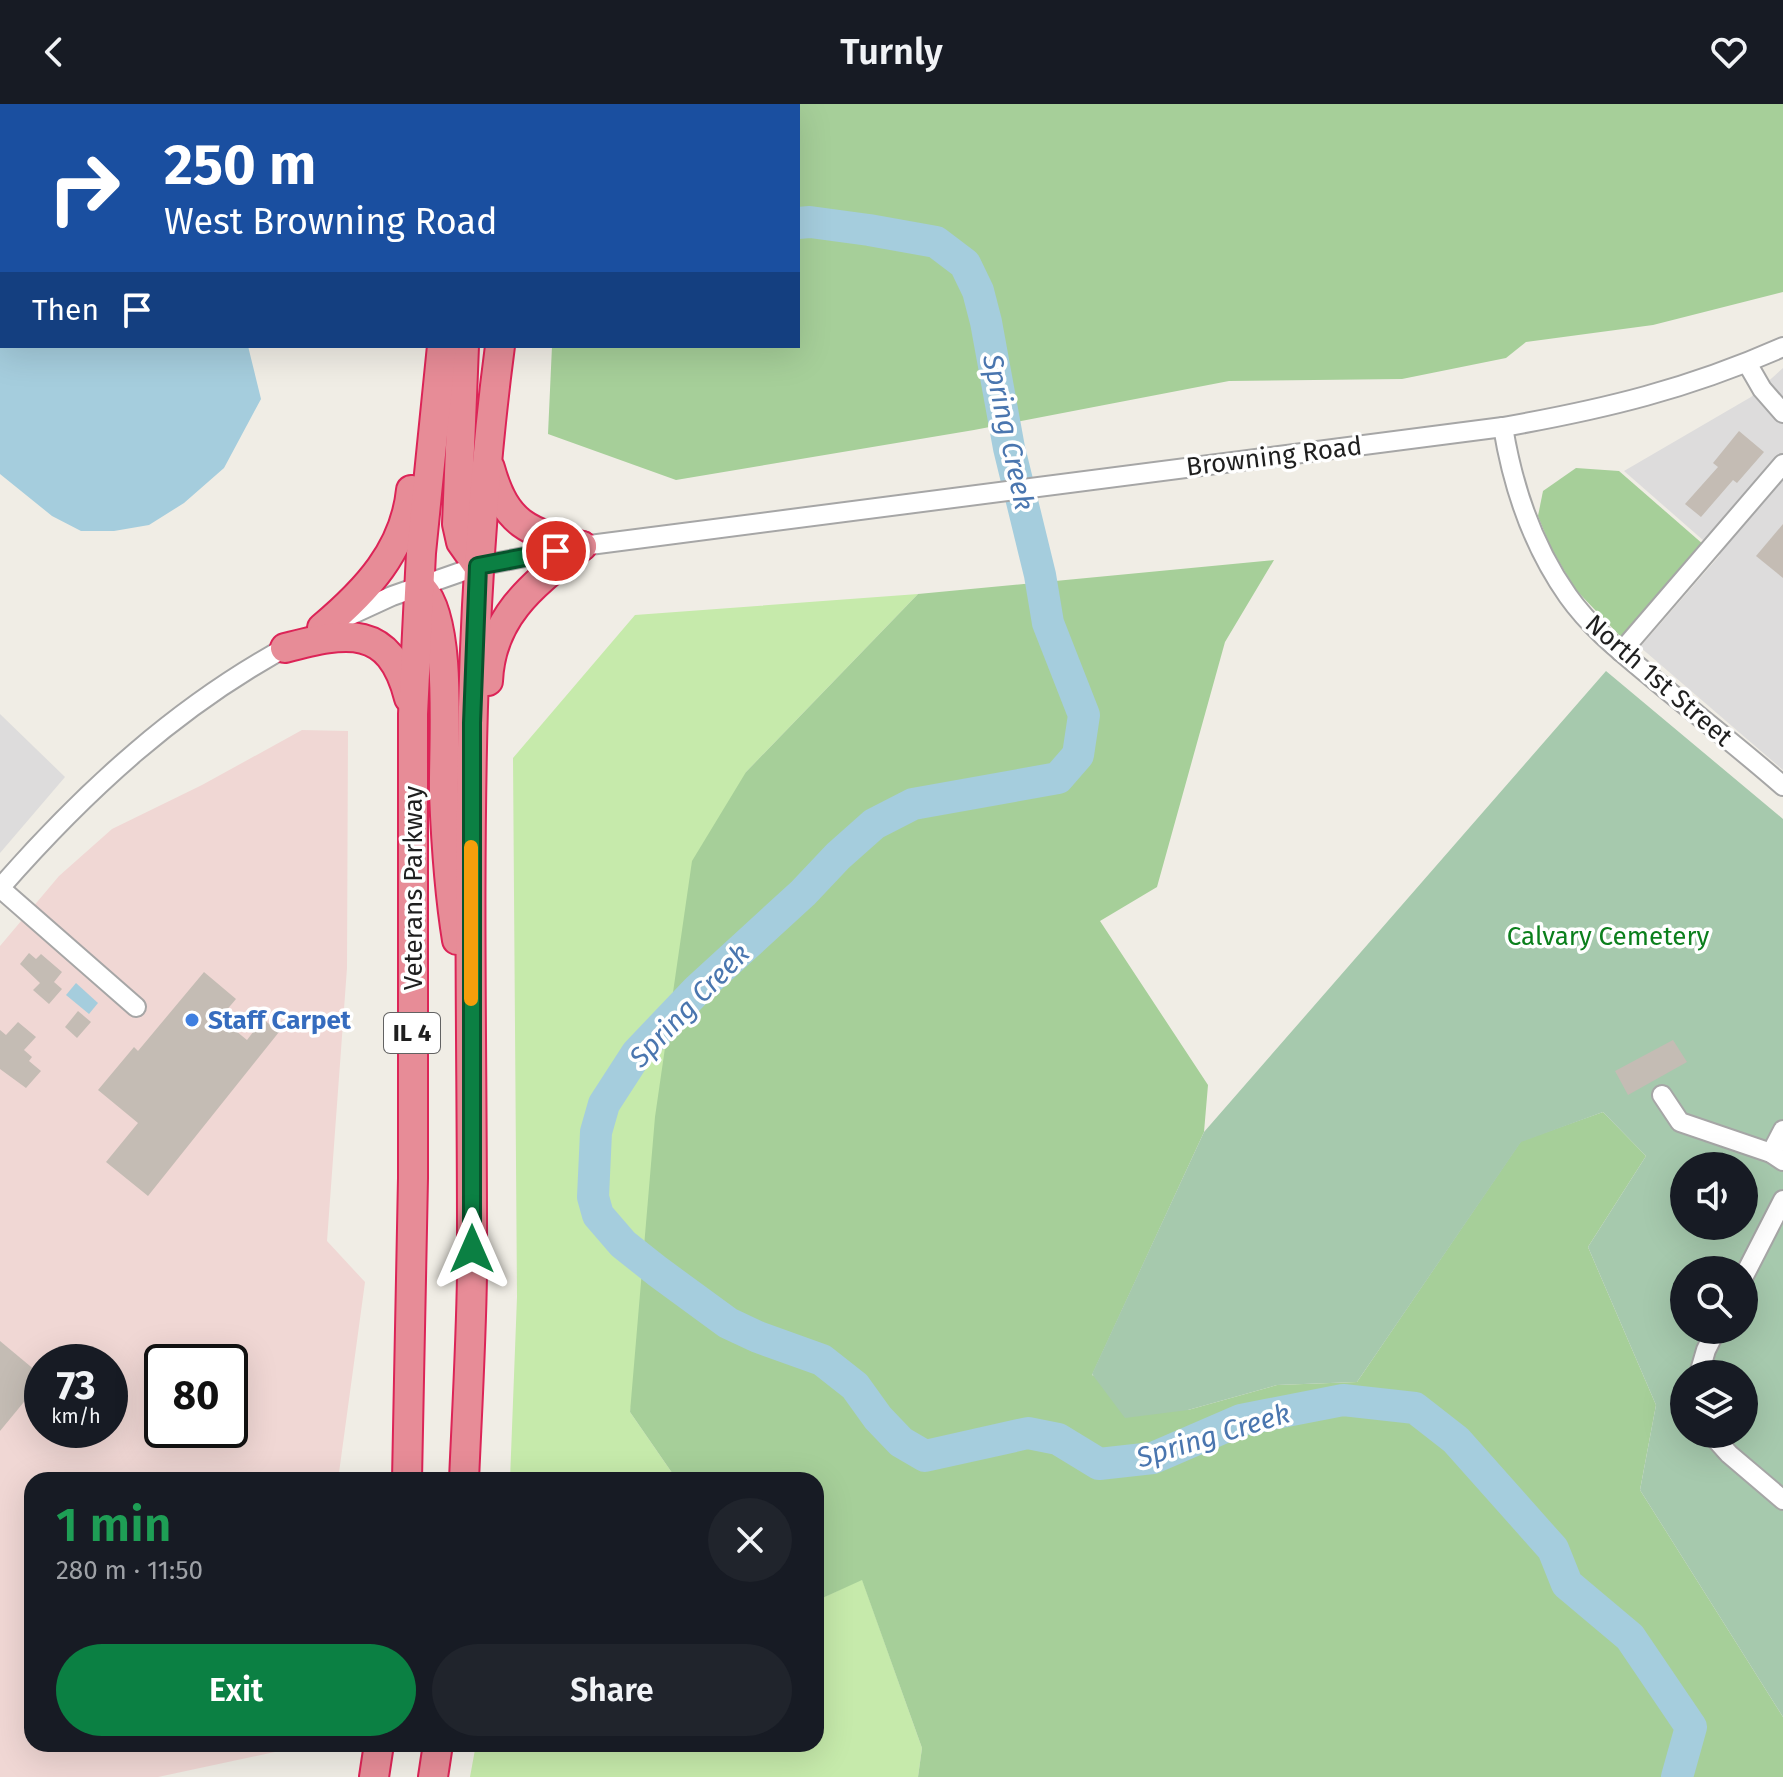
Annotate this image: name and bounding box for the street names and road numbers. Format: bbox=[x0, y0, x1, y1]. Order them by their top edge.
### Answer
street label: Browning Road bbox=[1184, 430, 1364, 483]
street label: North 1st Street bbox=[1579, 608, 1739, 753]
street label: Veterans Parkway bbox=[398, 785, 429, 990]
road number: IL 4 bbox=[384, 1013, 440, 1053]

